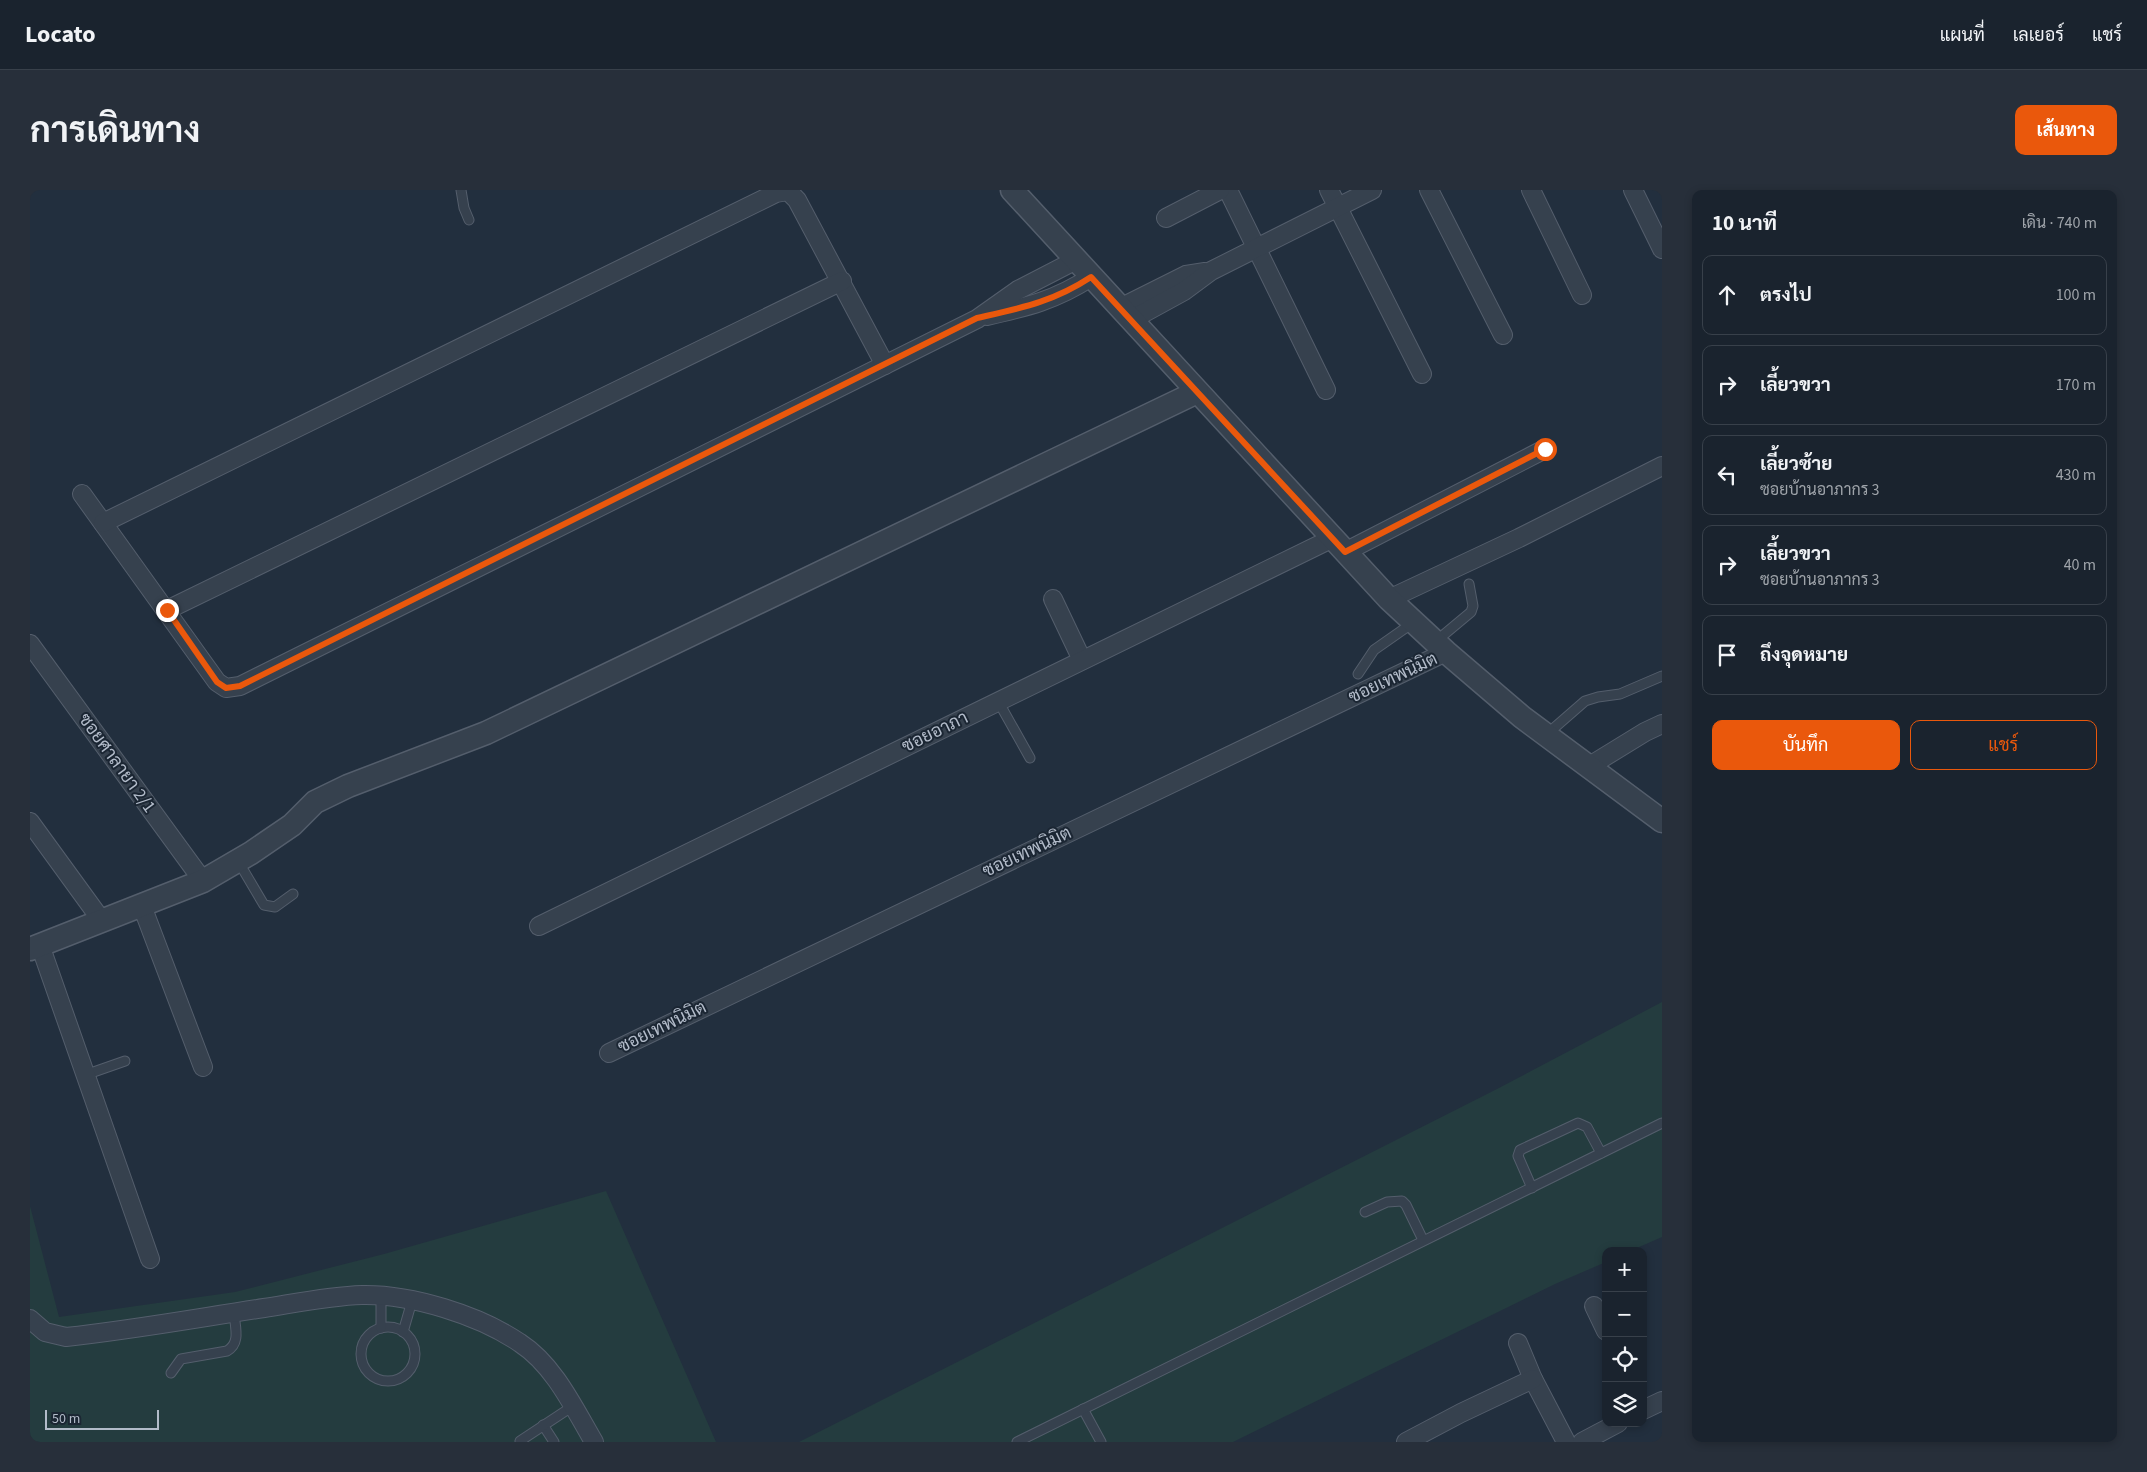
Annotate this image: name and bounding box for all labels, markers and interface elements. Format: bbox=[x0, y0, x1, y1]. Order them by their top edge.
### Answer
text: Locato bbox=[25, 17, 96, 52]
text: แผนที่ bbox=[1940, 23, 1985, 48]
text: เลเยอร์ bbox=[2013, 23, 2064, 48]
text: แชร์ bbox=[2092, 23, 2122, 48]
button: เส้นทาง bbox=[2015, 105, 2117, 155]
text: การเดินทาง bbox=[30, 106, 200, 156]
text: 10 นาที bbox=[1712, 208, 1777, 238]
text: เดิน · 740 m bbox=[2022, 212, 2097, 234]
icon: ahead bbox=[1713, 281, 1741, 309]
text: ตรงไป bbox=[1760, 282, 1812, 309]
text: 100 m bbox=[2056, 284, 2096, 306]
icon: right bbox=[1713, 371, 1741, 399]
text: เลี้ยวขวา bbox=[1760, 372, 1831, 399]
text: 170 m bbox=[2056, 374, 2096, 396]
route start bbox=[1534, 438, 1557, 461]
text: เลี้ยวซ้าย bbox=[1760, 451, 1832, 478]
icon: left bbox=[1713, 461, 1741, 489]
text: 430 m bbox=[2056, 464, 2096, 486]
text: ซอยบ้านอาภากร 3 bbox=[1760, 479, 1880, 501]
text: เลี้ยวขวา bbox=[1760, 541, 1831, 568]
icon: right bbox=[1713, 551, 1741, 579]
text: 40 m bbox=[2064, 554, 2096, 576]
text: ซอยบ้านอาภากร 3 bbox=[1760, 569, 1880, 591]
route end bbox=[156, 599, 179, 622]
icon: arrive bbox=[1713, 641, 1741, 669]
text: ถึงจุดหมาย bbox=[1760, 642, 1848, 669]
street label: ซอยเทพนิมิต bbox=[1344, 646, 1442, 710]
street label: ซอยอาภา bbox=[898, 705, 972, 759]
street label: ซอยศาลายา 2/1 bbox=[72, 708, 162, 818]
button: บันทึก bbox=[1712, 720, 1900, 770]
button: แชร์ bbox=[1910, 720, 2097, 770]
street label: ซอยเทพนิมิต bbox=[978, 820, 1076, 884]
street label: ซอยเทพนิมิต bbox=[613, 995, 711, 1059]
map controls bbox=[1602, 1247, 1647, 1427]
button: + bbox=[1602, 1247, 1647, 1292]
button: − bbox=[1602, 1292, 1647, 1337]
button: locate bbox=[1602, 1337, 1647, 1382]
button: layers bbox=[1602, 1382, 1647, 1427]
scale bar bbox=[45, 1407, 159, 1430]
text: 50 m bbox=[52, 1409, 80, 1429]

